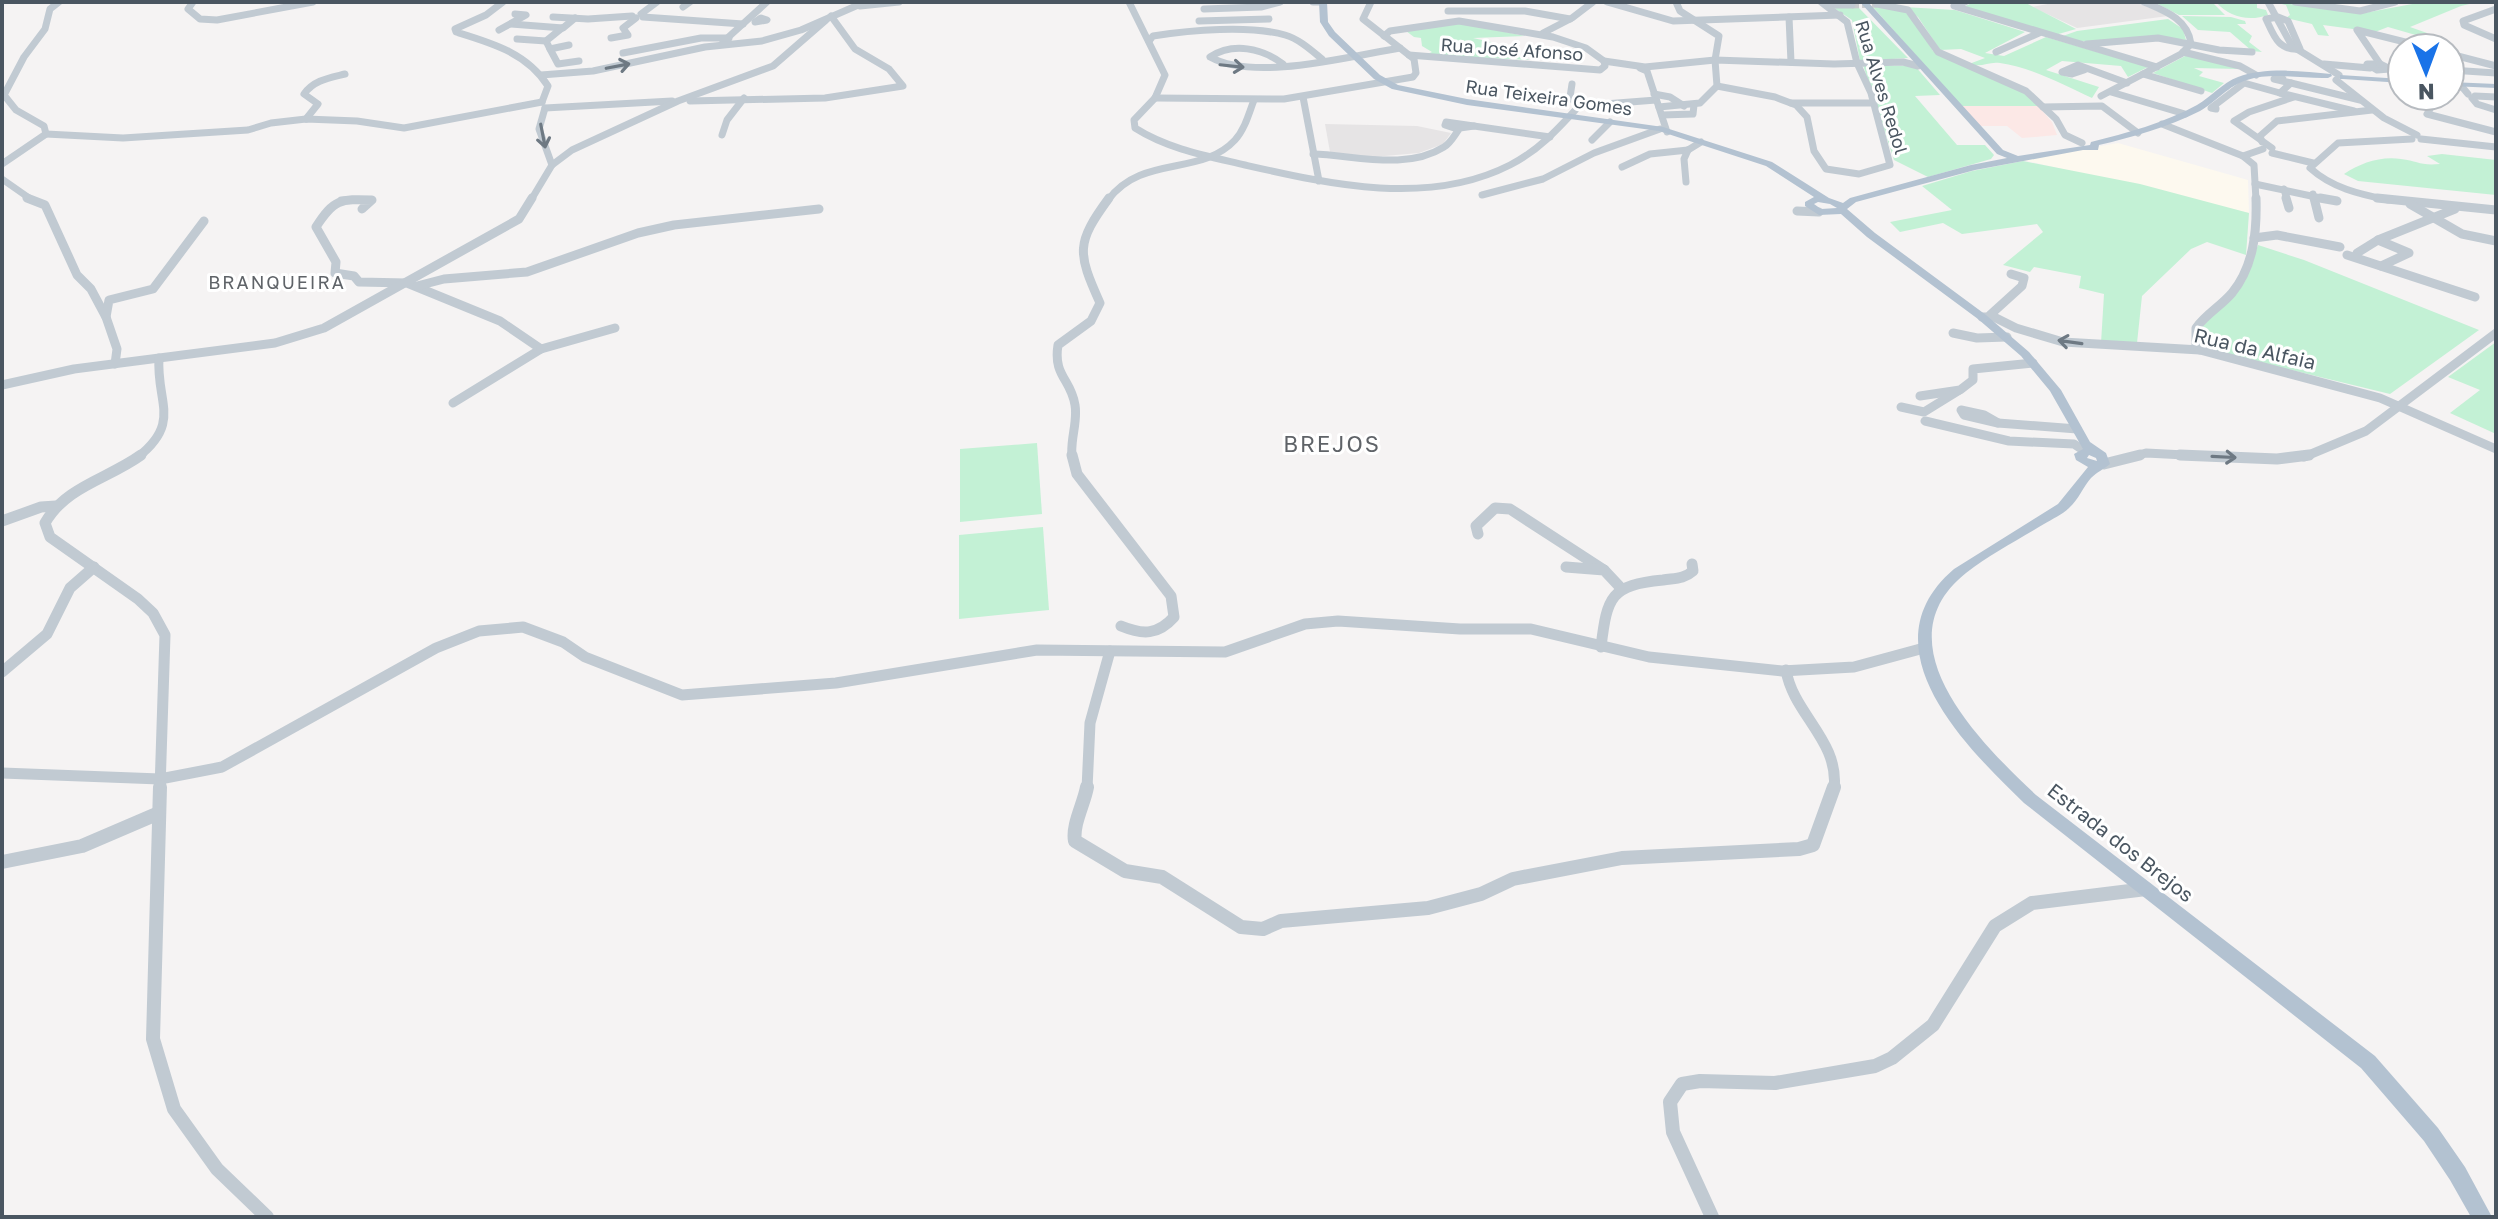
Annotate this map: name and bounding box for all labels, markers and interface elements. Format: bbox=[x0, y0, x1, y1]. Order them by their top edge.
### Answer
street label: Rua Alves Redol bbox=[1851, 17, 1913, 157]
north arrow bbox=[2386, 32, 2466, 112]
street label: Rua José Afonso bbox=[1440, 33, 1584, 65]
one-way arrow bbox=[605, 58, 630, 73]
one-way arrow bbox=[1218, 58, 1245, 73]
street label: Rua Teixeira Gomes bbox=[1464, 74, 1634, 120]
text: N bbox=[2418, 79, 2435, 106]
one-way arrow bbox=[536, 123, 551, 149]
district label: BRANQUEIRA bbox=[208, 271, 346, 293]
street label: Rua da Alfaia bbox=[2192, 322, 2318, 374]
one-way arrow bbox=[2058, 334, 2083, 349]
district label: BREJOS bbox=[1283, 430, 1381, 457]
one-way arrow bbox=[2210, 449, 2237, 464]
street label: Estrada dos Brejos bbox=[2043, 778, 2199, 906]

